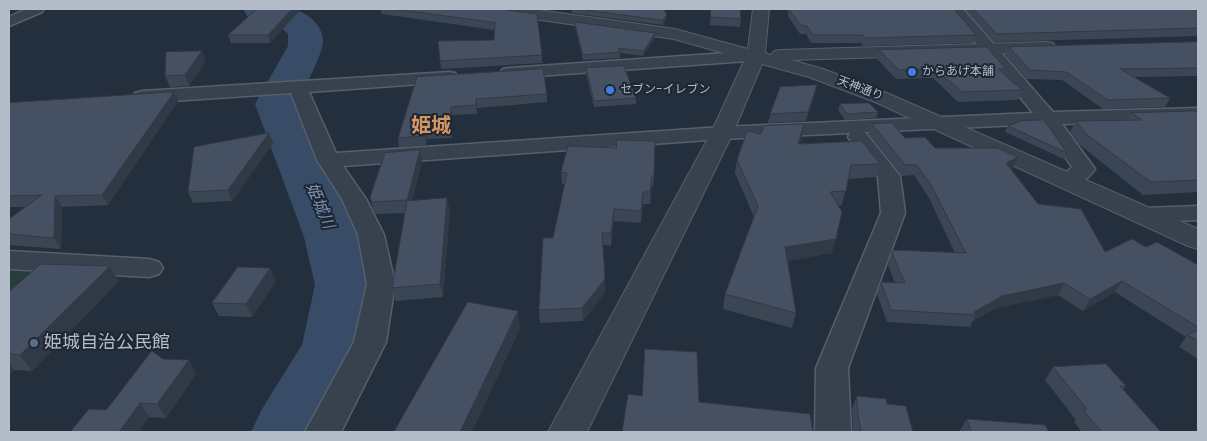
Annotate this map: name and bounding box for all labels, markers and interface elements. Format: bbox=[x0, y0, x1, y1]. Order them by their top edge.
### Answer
place label: からあげ本舗 bbox=[922, 65, 994, 79]
marker: からあげ本舗 bbox=[906, 66, 918, 78]
street label: 天神通り bbox=[835, 74, 885, 104]
place label: セブン-イレブン bbox=[620, 83, 711, 97]
marker: セブン-イレブン bbox=[604, 84, 616, 96]
district label: 姫城 bbox=[411, 115, 451, 139]
water label: 姫城川 bbox=[301, 180, 337, 232]
place label: 姫城自治公民館 bbox=[44, 332, 170, 354]
marker: 姫城自治公民館 bbox=[28, 337, 40, 349]

